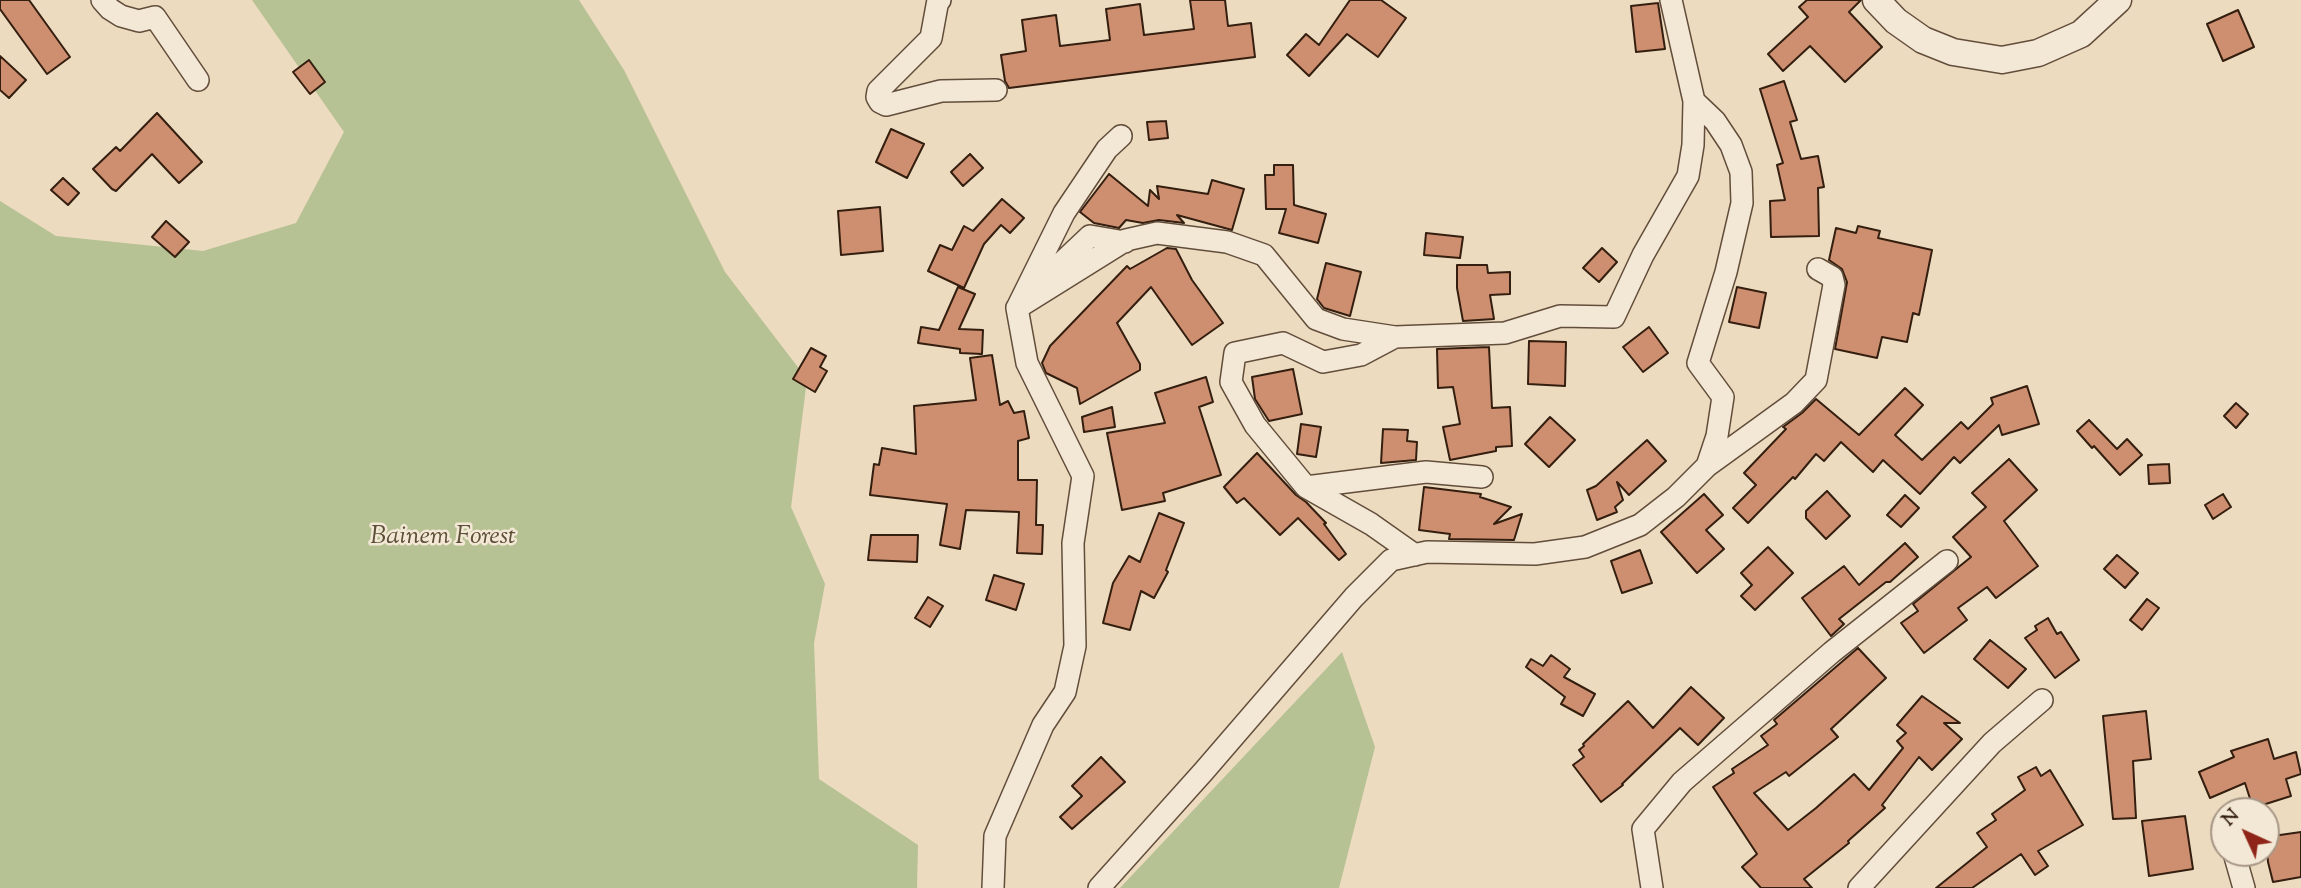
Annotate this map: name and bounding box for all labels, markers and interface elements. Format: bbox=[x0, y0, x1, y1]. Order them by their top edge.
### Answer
park label: Bainem Forest bbox=[370, 523, 516, 555]
north arrow bbox=[2210, 797, 2280, 867]
text: N bbox=[2216, 803, 2246, 833]

